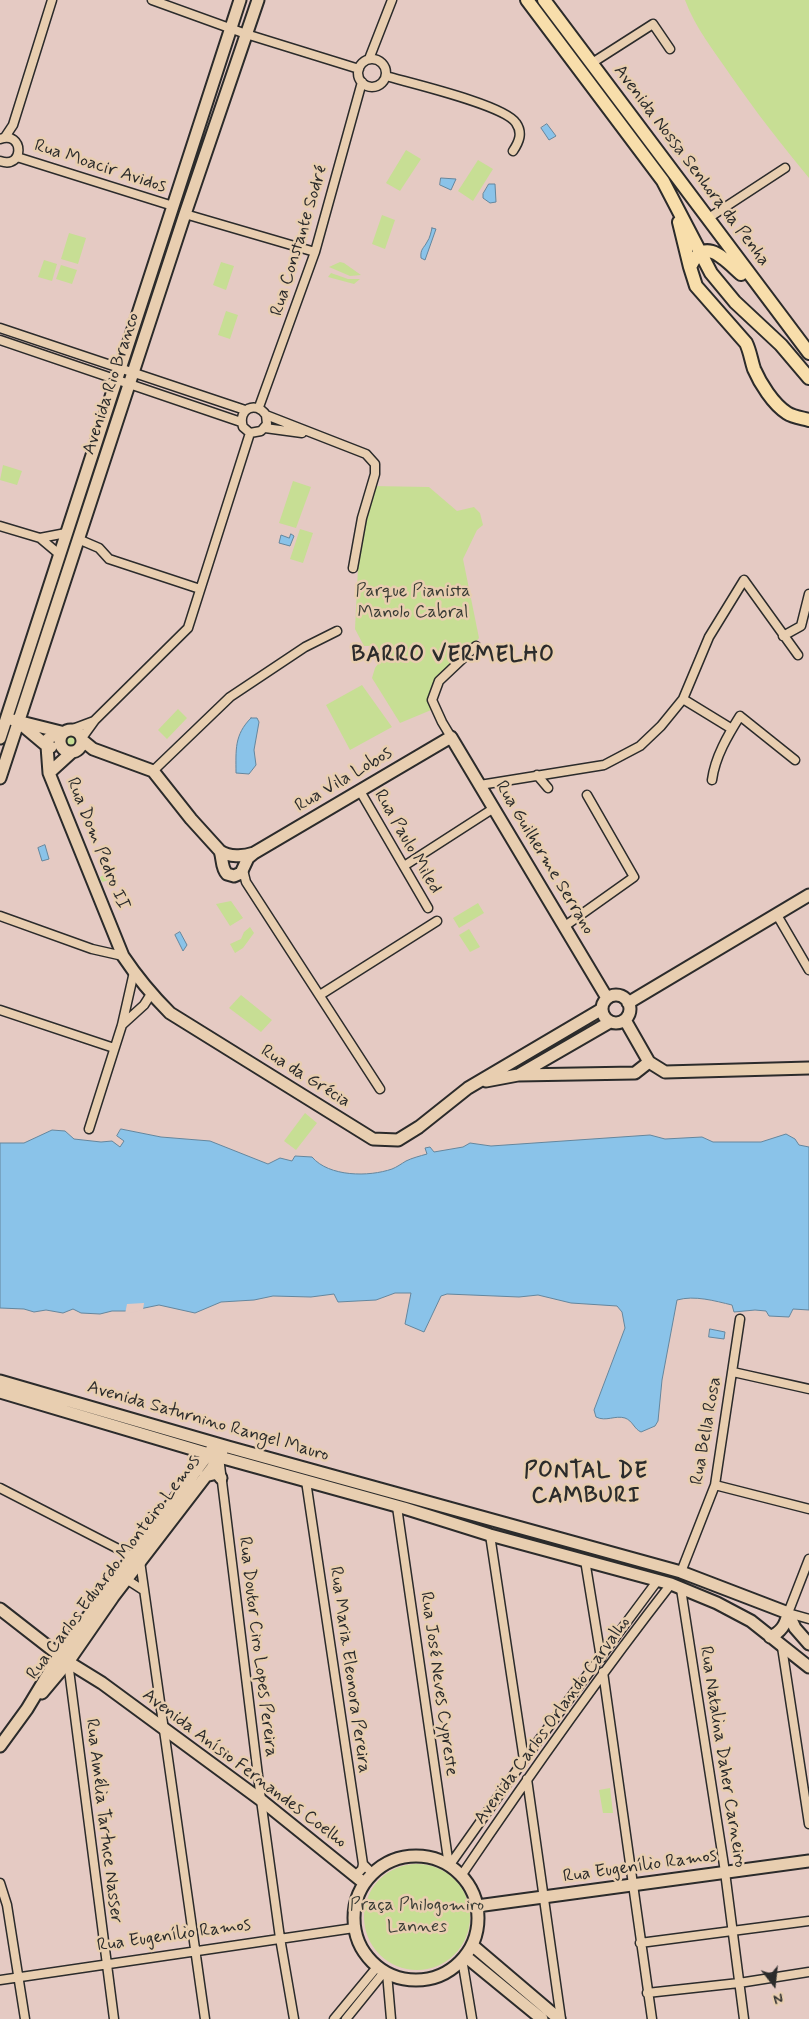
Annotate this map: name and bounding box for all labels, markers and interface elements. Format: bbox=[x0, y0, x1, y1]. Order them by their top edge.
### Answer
street label: Avenida Nossa Senhora da Penha bbox=[608, 61, 774, 271]
street label: Rua Moacir Avidos bbox=[31, 136, 169, 198]
street label: Rua Constante Sodré bbox=[267, 163, 333, 319]
street label: Avenida Rio Branco bbox=[79, 310, 145, 458]
park label: Parque Pianista Manolo Cabral bbox=[355, 581, 471, 624]
district label: BARRO VERMELHO bbox=[350, 643, 556, 669]
street label: Rua Vila Lobos bbox=[292, 743, 396, 817]
street label: Rua Dom Pedro II bbox=[61, 775, 133, 913]
street label: Rua Guilherme Serrano bbox=[490, 777, 598, 939]
street label: Rua Paulo Miled bbox=[369, 786, 445, 898]
street label: Rua da Grécia bbox=[256, 1041, 354, 1113]
street label: Rua Bella Rosa bbox=[687, 1375, 727, 1487]
street label: Avenida Saturnino Rangel Mauro bbox=[85, 1377, 331, 1467]
street label: Rua Carlos Eduardo Monteiro Lemos bbox=[22, 1452, 206, 1684]
district label: PONTAL DE CAMBURI bbox=[522, 1459, 650, 1510]
street label: Rua Doutor Ciro Lopes Pereira bbox=[233, 1536, 281, 1758]
street label: Rua Maria Eleonora Pereira bbox=[324, 1565, 374, 1775]
street label: Rua José Neves Cypreste bbox=[414, 1590, 462, 1778]
street label: Avenida Carlos Orlando Carvalho bbox=[470, 1613, 636, 1829]
street label: Rua Natalina Daher Carneiro bbox=[694, 1645, 750, 1869]
street label: Avenida Anísio Fernandes Coelho bbox=[137, 1685, 351, 1853]
street label: Rua Amélia Tartuce Nasser bbox=[80, 1717, 126, 1925]
street label: Rua Eugenílio Ramos bbox=[562, 1846, 718, 1888]
park label: Praça Philogomiro Lannes bbox=[350, 1895, 484, 1938]
street label: Rua Eugenílio Ramos bbox=[96, 1915, 252, 1957]
north arrow bbox=[749, 1959, 799, 2009]
text: N bbox=[771, 1988, 785, 2008]

